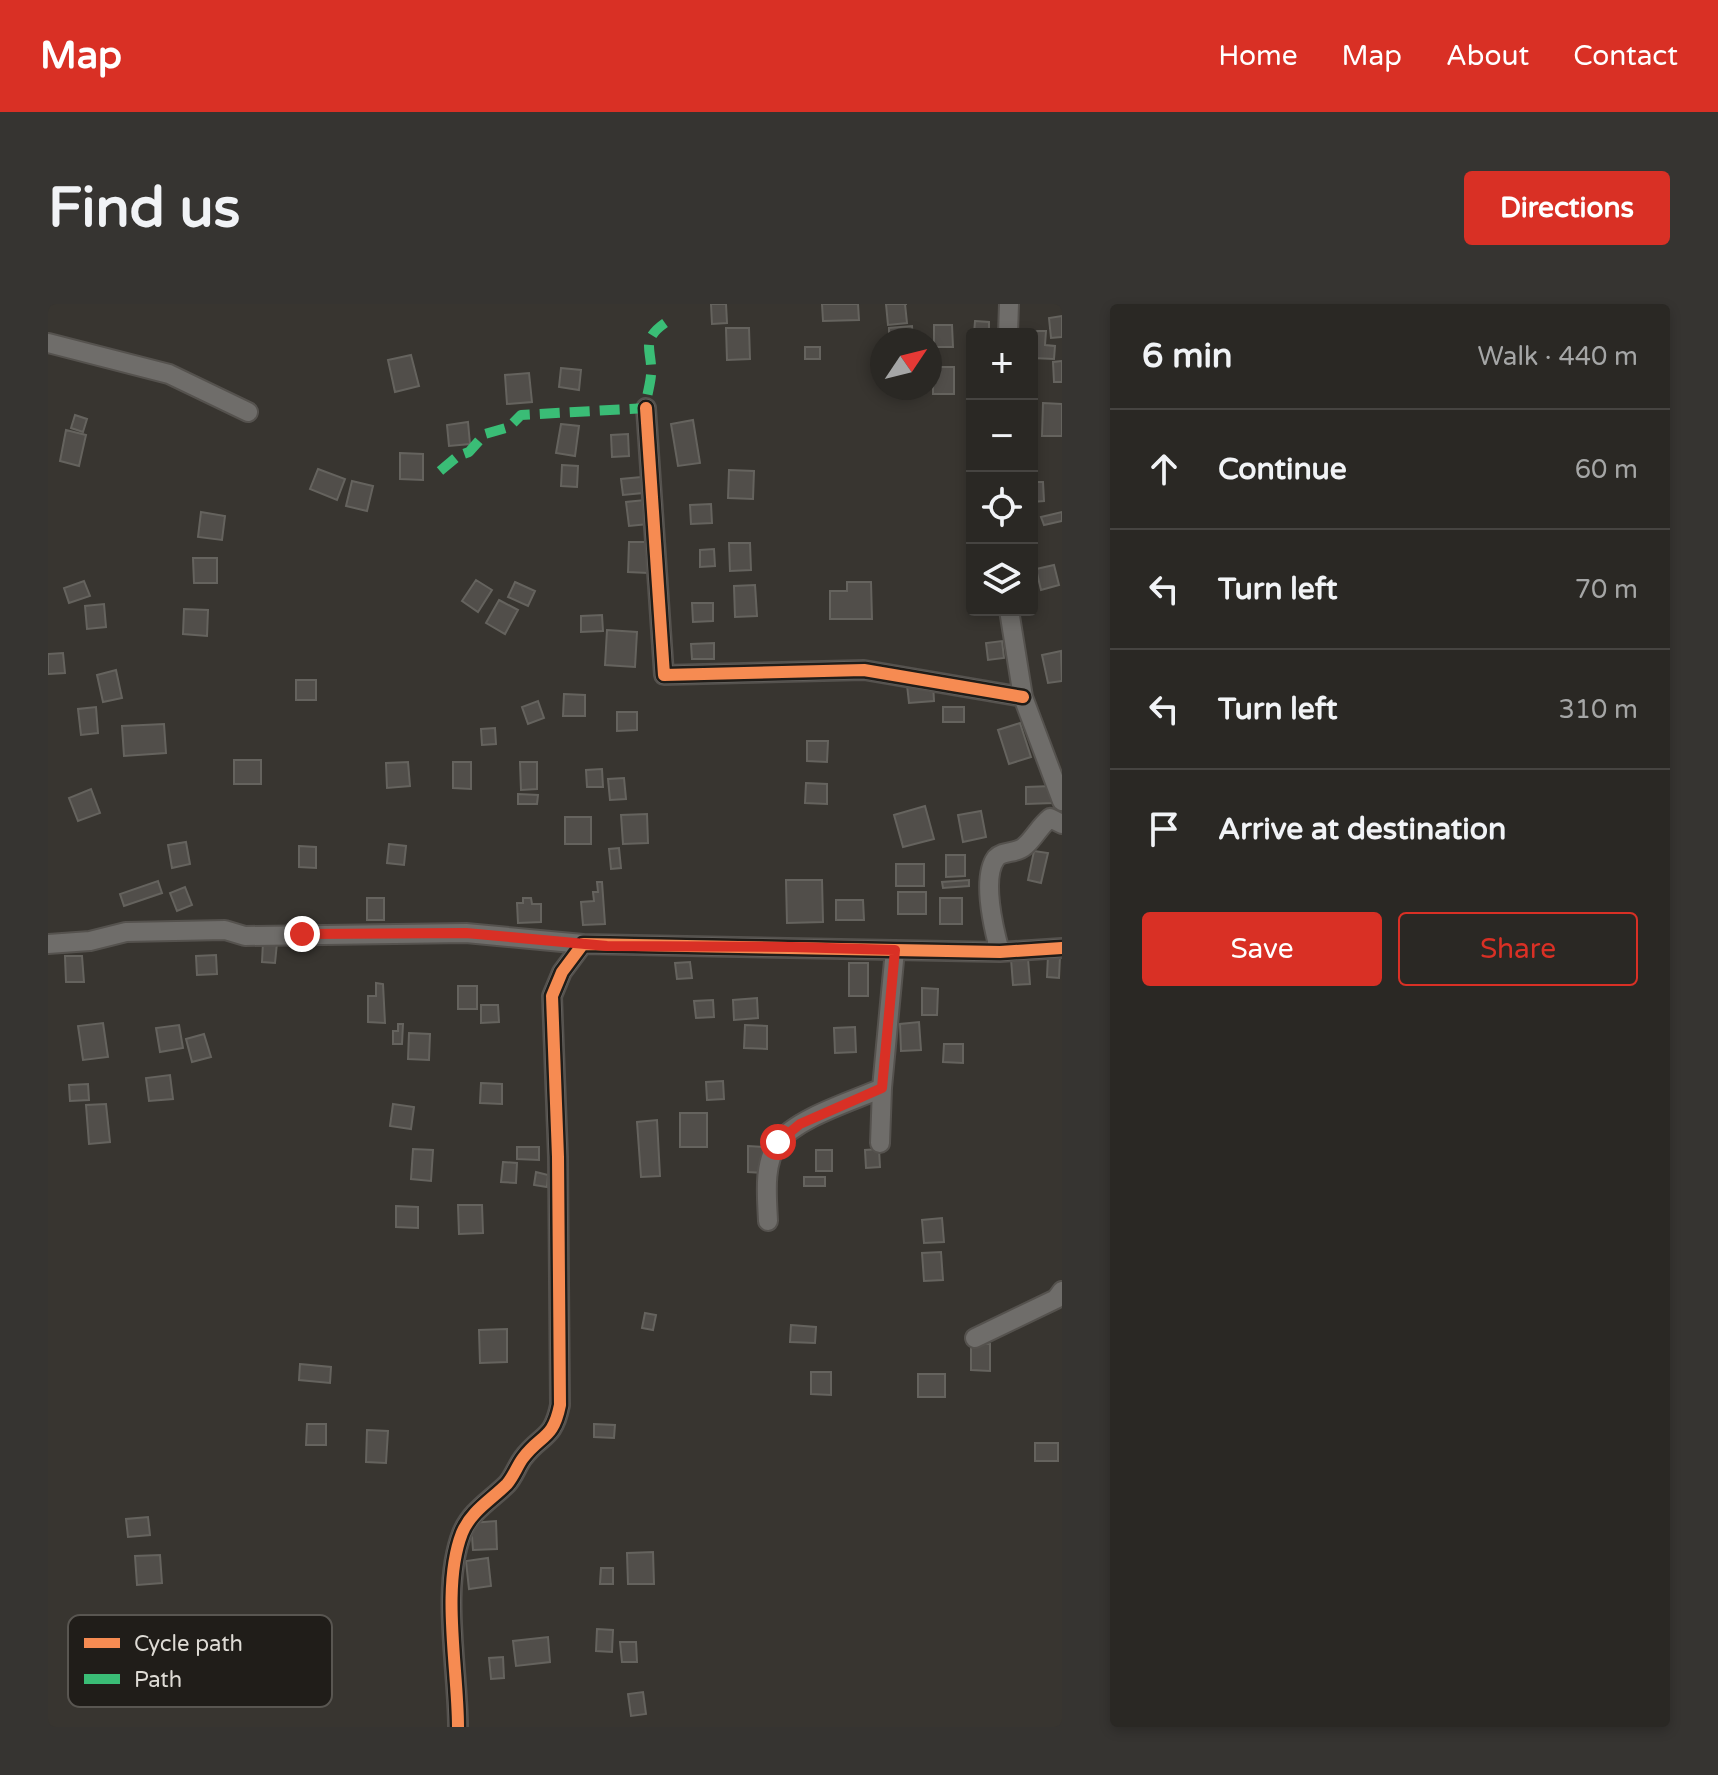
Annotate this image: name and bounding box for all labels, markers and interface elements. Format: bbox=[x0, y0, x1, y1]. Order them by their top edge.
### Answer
text: Map bbox=[40, 33, 122, 79]
text: Home bbox=[1218, 39, 1298, 73]
text: Map bbox=[1342, 39, 1402, 73]
text: About bbox=[1446, 39, 1529, 73]
text: Contact bbox=[1573, 39, 1678, 73]
button: Directions bbox=[1464, 171, 1670, 245]
text: Find us bbox=[48, 175, 240, 242]
north arrow bbox=[870, 328, 942, 400]
map controls bbox=[966, 328, 1038, 616]
button: + bbox=[966, 328, 1038, 400]
text: 6 min bbox=[1142, 336, 1233, 377]
text: Walk · 440 m bbox=[1478, 341, 1638, 372]
button: − bbox=[966, 400, 1038, 472]
icon: ahead bbox=[1142, 447, 1186, 491]
text: Continue bbox=[1218, 451, 1347, 488]
text: 60 m bbox=[1575, 454, 1638, 485]
button: locate bbox=[966, 472, 1038, 544]
button: layers bbox=[966, 544, 1038, 616]
icon: left bbox=[1142, 567, 1186, 611]
text: Turn left bbox=[1218, 571, 1337, 608]
text: 70 m bbox=[1575, 574, 1638, 605]
icon: left bbox=[1142, 687, 1186, 731]
text: Turn left bbox=[1218, 691, 1337, 728]
text: 310 m bbox=[1558, 694, 1638, 725]
icon: arrive bbox=[1142, 807, 1186, 851]
text: Arrive at destination bbox=[1218, 811, 1506, 848]
button: Save bbox=[1142, 912, 1382, 986]
button: Share bbox=[1398, 912, 1638, 986]
route end bbox=[284, 916, 320, 952]
route start bbox=[760, 1124, 796, 1160]
legend bbox=[68, 1615, 332, 1707]
text: Cycle path bbox=[134, 1631, 243, 1657]
text: Path bbox=[134, 1667, 182, 1693]

